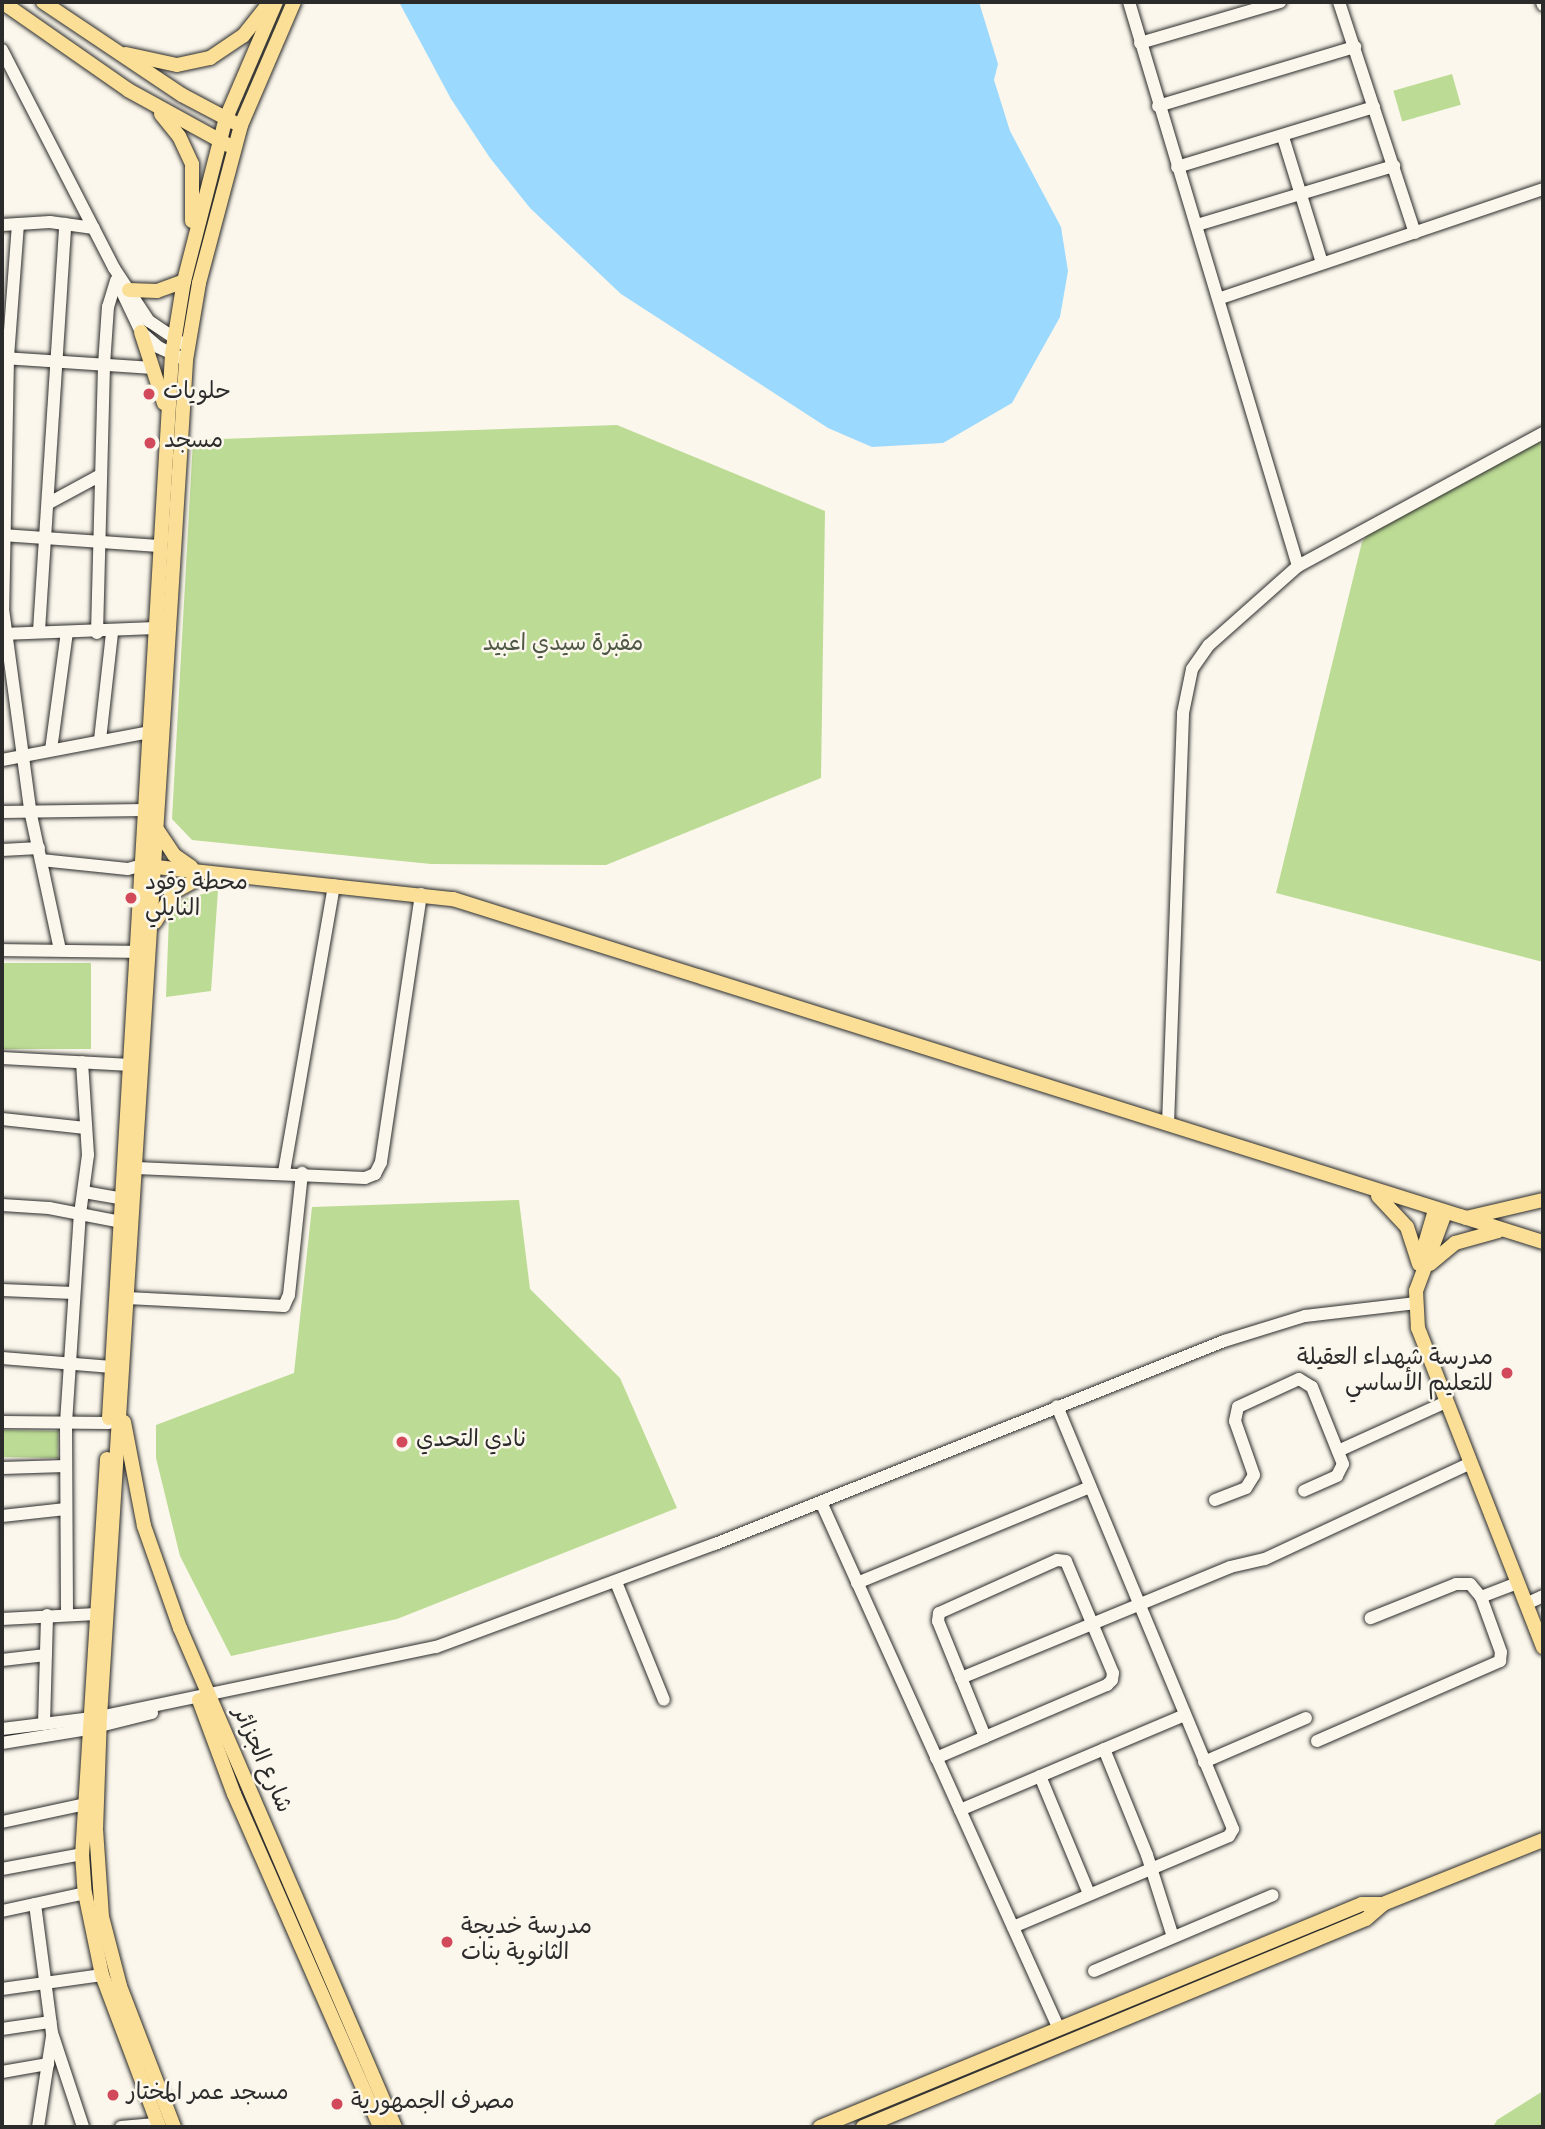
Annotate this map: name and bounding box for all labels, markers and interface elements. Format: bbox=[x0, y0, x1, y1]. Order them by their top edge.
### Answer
place label: حلويات bbox=[163, 380, 231, 408]
marker: حلويات bbox=[141, 386, 157, 402]
place label: مسجد bbox=[164, 429, 223, 457]
marker: مسجد bbox=[142, 435, 158, 451]
park label: مقبرة سيدي اعبيد bbox=[483, 632, 643, 660]
place label: محطة وقود النايلي bbox=[145, 871, 248, 925]
marker: محطة وقود النايلي bbox=[123, 890, 139, 906]
place label: مدرسة شهداء العقيلة للتعليم الأساسي bbox=[1297, 1346, 1493, 1400]
marker: مدرسة شهداء العقيلة للتعليم الأساسي bbox=[1499, 1365, 1515, 1381]
place label: نادي التحدي bbox=[416, 1428, 526, 1456]
marker: نادي التحدي bbox=[394, 1434, 410, 1450]
street label: شارع الجزائر bbox=[224, 1704, 296, 1818]
place label: مدرسة خديجة الثانوية بنات bbox=[461, 1915, 592, 1969]
marker: مدرسة خديجة الثانوية بنات bbox=[439, 1934, 455, 1950]
place label: مسجد عمر المختار bbox=[127, 2081, 289, 2109]
marker: مسجد عمر المختار bbox=[105, 2087, 121, 2103]
place label: مصرف الجمهورية bbox=[351, 2090, 515, 2118]
marker: مصرف الجمهورية bbox=[329, 2096, 345, 2112]

